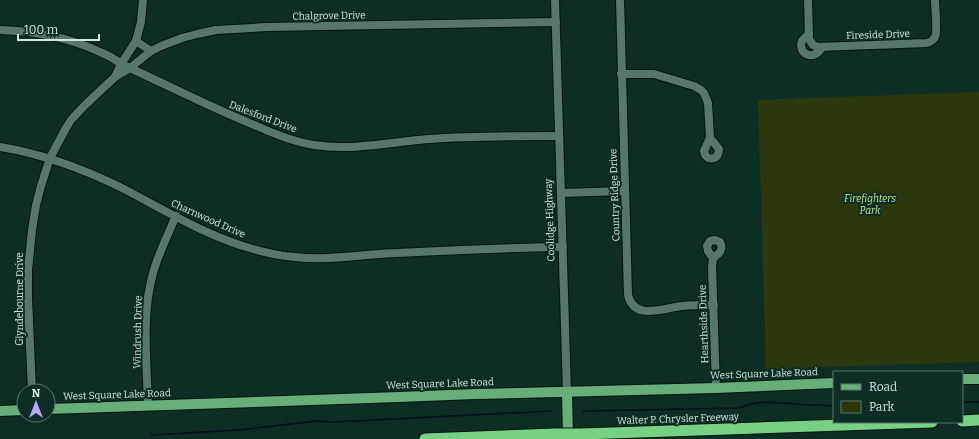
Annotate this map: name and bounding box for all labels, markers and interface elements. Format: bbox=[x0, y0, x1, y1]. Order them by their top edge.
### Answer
street label: Chalgrove Drive bbox=[292, 9, 366, 23]
scale bar bbox=[18, 16, 99, 42]
text: 100 m bbox=[24, 23, 59, 37]
street label: Fireside Drive bbox=[846, 28, 910, 42]
street label: Dalesford Drive bbox=[227, 99, 299, 135]
street label: Country Ridge Drive bbox=[607, 148, 623, 242]
street label: Coolidge Highway bbox=[543, 178, 557, 262]
park label: Firefighters Park bbox=[844, 193, 896, 217]
street label: Charnwood Drive bbox=[169, 197, 247, 241]
street label: Glyndebourne Drive bbox=[14, 252, 26, 346]
street label: Hearthside Drive bbox=[697, 284, 711, 364]
street label: Windrush Drive bbox=[131, 295, 145, 369]
street label: West Square Lake Road bbox=[710, 366, 818, 382]
legend bbox=[833, 371, 963, 423]
street label: West Square Lake Road bbox=[386, 376, 494, 392]
text: Road bbox=[869, 380, 897, 394]
north arrow bbox=[16, 383, 56, 423]
text: N bbox=[32, 387, 41, 400]
street label: West Square Lake Road bbox=[63, 387, 171, 403]
text: Park bbox=[869, 400, 895, 414]
street label: Walter P. Chrysler Freeway bbox=[617, 411, 740, 427]

